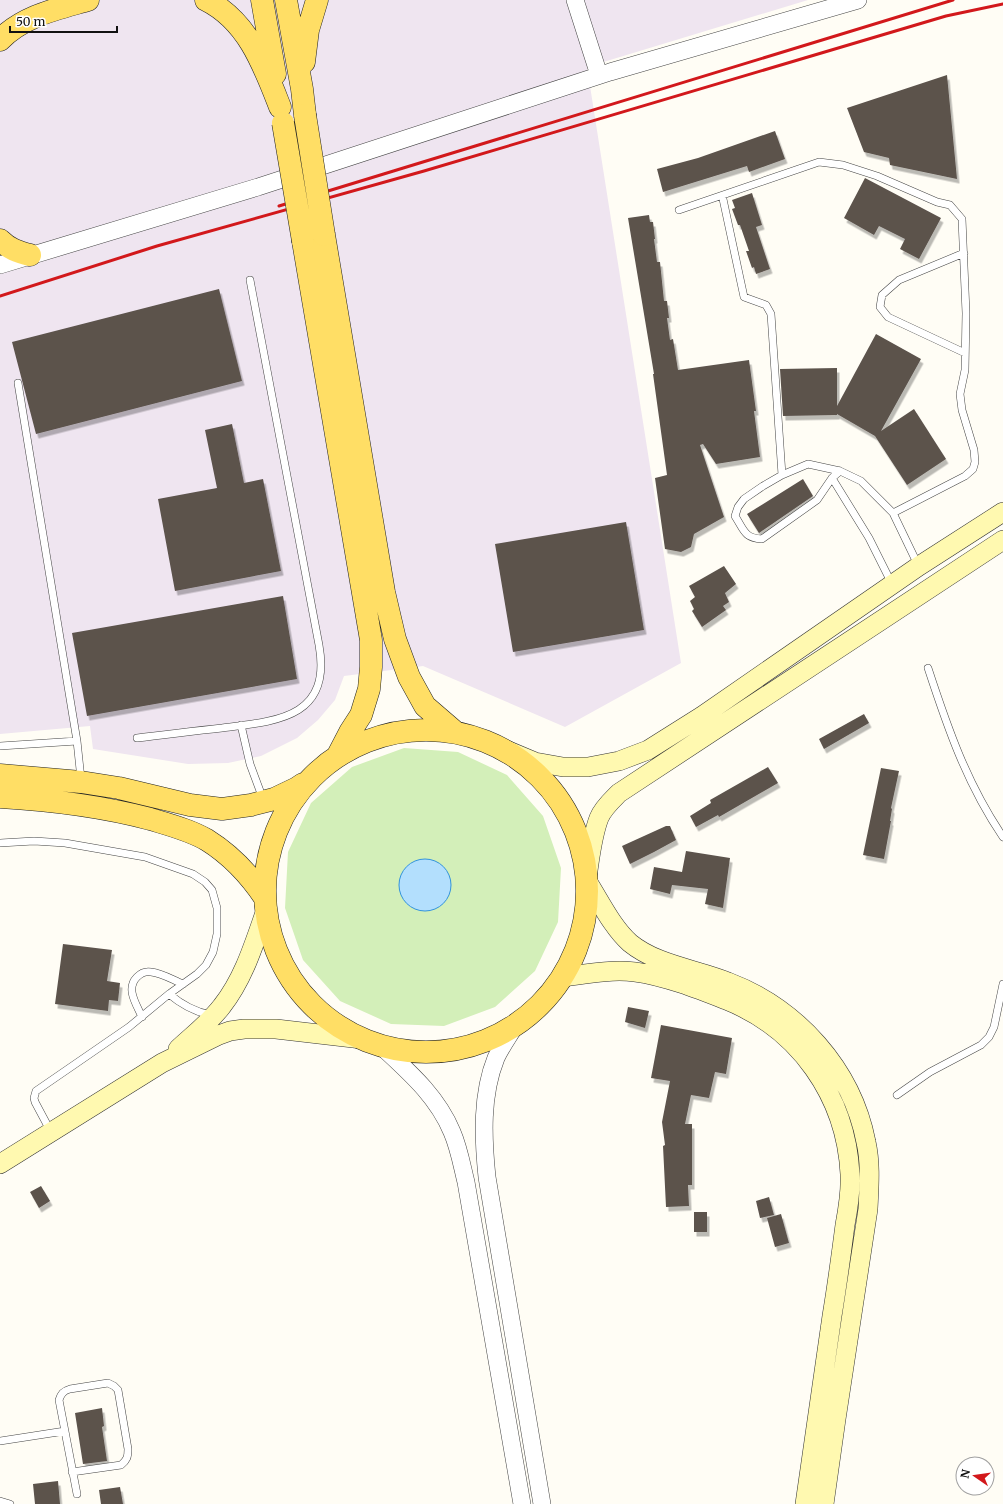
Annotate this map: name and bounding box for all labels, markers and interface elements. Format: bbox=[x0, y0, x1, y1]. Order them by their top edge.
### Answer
scale bar bbox=[10, 8, 117, 34]
text: 50 m bbox=[16, 14, 45, 29]
north arrow bbox=[955, 1456, 995, 1496]
text: N bbox=[957, 1468, 973, 1480]

